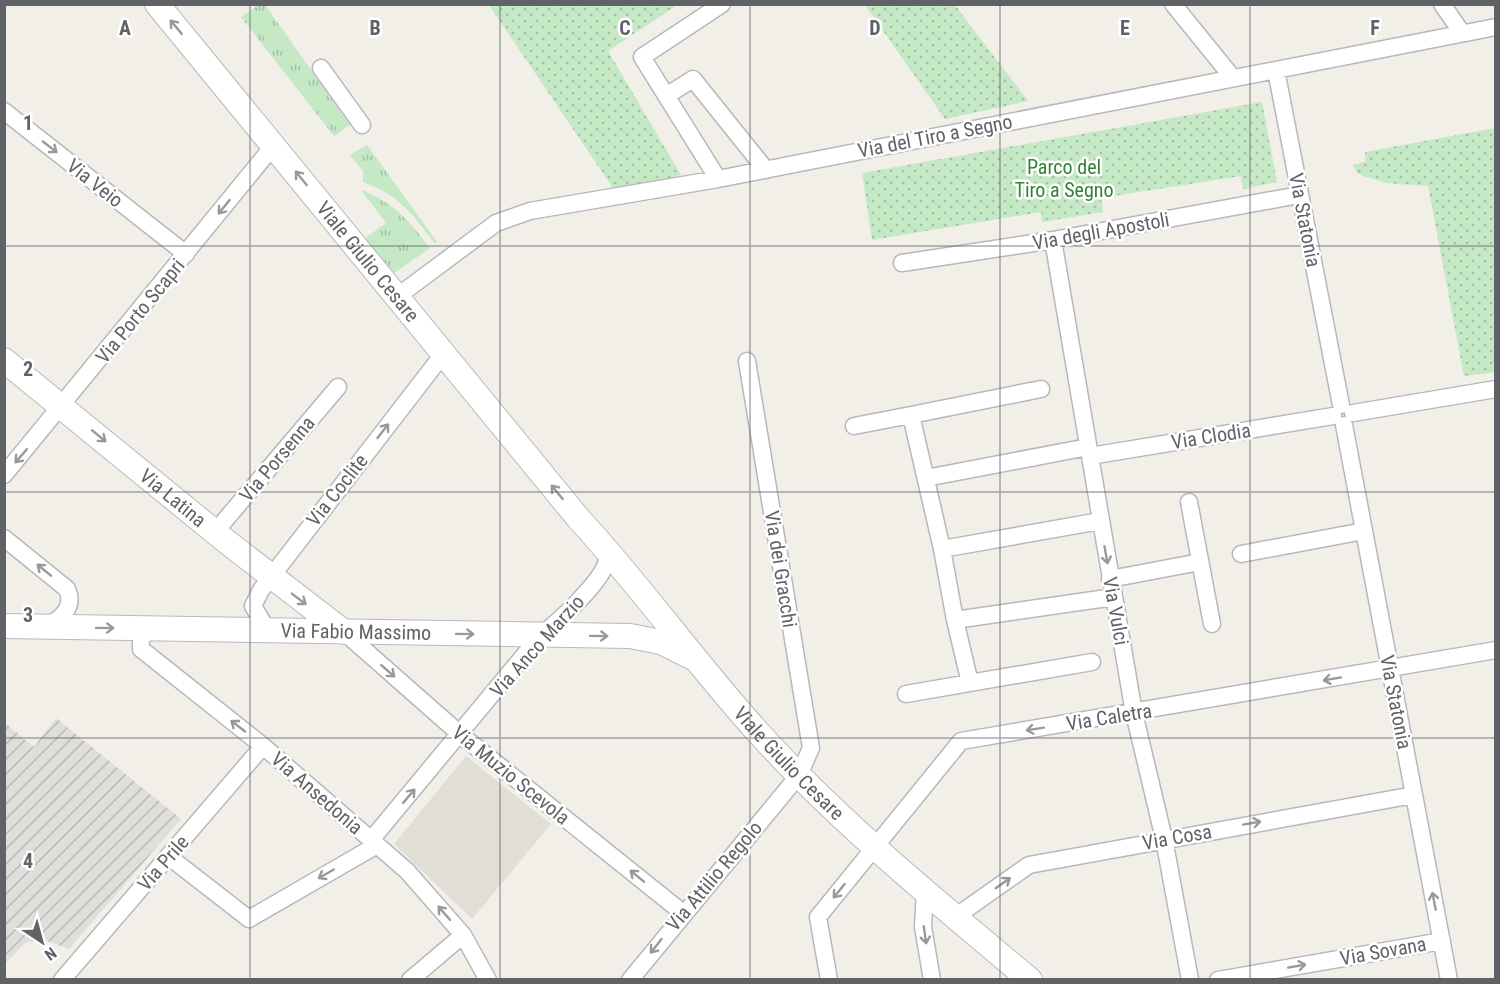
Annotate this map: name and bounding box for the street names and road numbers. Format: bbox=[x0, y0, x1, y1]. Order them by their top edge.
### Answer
street label: Via del Tiro a Segno bbox=[856, 109, 1014, 163]
street label: Via Veio bbox=[62, 154, 128, 212]
street label: Via Statonia bbox=[1284, 171, 1326, 269]
street label: Viale Giulio Cesare bbox=[312, 197, 424, 327]
street label: Via degli Apostoli bbox=[1031, 207, 1171, 255]
street label: Via Porto Scapri bbox=[91, 254, 189, 368]
street label: Via Porsenna bbox=[234, 411, 320, 507]
street label: Via Clodia bbox=[1170, 418, 1252, 454]
street label: Via Coclite bbox=[301, 449, 373, 531]
street label: Via Latina bbox=[135, 464, 211, 532]
street label: Via dei Gracchi bbox=[760, 509, 802, 629]
street label: Via Vulci bbox=[1098, 575, 1134, 647]
street label: Via Anco Marzio bbox=[485, 590, 589, 702]
street label: Via Fabio Massimo bbox=[280, 618, 431, 645]
street label: Via Statonia bbox=[1375, 653, 1417, 751]
street label: Via Caletra bbox=[1065, 698, 1153, 736]
street label: Viale Giulio Cesare bbox=[729, 701, 849, 825]
street label: Via Muzio Scevola bbox=[447, 720, 575, 830]
street label: Via Ansedonia bbox=[266, 747, 368, 839]
street label: Via Attilio Regolo bbox=[661, 816, 767, 936]
street label: Via Cosa bbox=[1140, 819, 1214, 855]
street label: Via Prile bbox=[132, 830, 194, 896]
street label: Via Sovana bbox=[1338, 932, 1428, 970]

